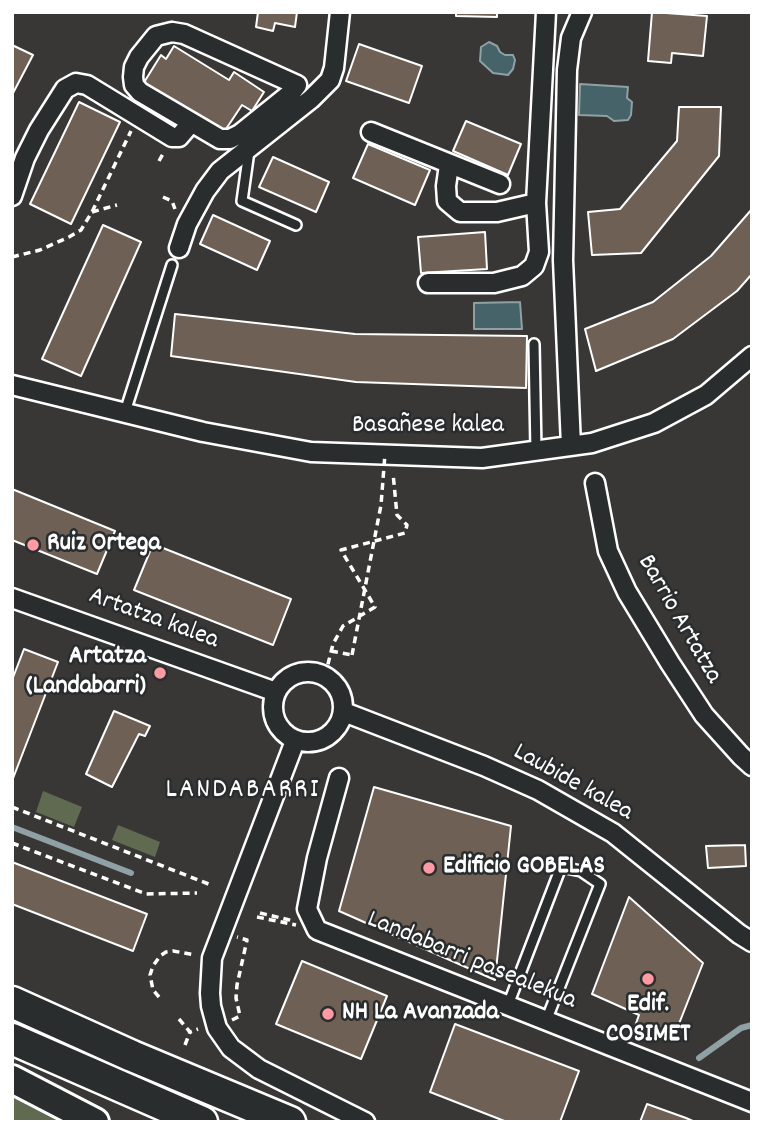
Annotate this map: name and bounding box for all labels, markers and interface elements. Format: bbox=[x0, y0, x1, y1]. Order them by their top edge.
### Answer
street label: Basañese kalea bbox=[352, 411, 504, 443]
place label: Ruiz Ortega bbox=[47, 529, 161, 561]
marker: Ruiz Ortega bbox=[25, 537, 41, 553]
street label: Barrio Artatza bbox=[629, 550, 727, 690]
street label: Artatza kalea bbox=[84, 582, 222, 658]
place label: Artatza (Landabarri) bbox=[26, 642, 146, 704]
marker: Artatza (Landabarri) bbox=[152, 665, 168, 681]
street label: Laubide kalea bbox=[507, 738, 637, 830]
district label: LANDABARRI bbox=[167, 775, 319, 809]
place label: Edificio GOBELAS bbox=[443, 852, 605, 884]
marker: Edificio GOBELAS bbox=[421, 860, 437, 876]
street label: Landabarri pasealekua bbox=[362, 906, 580, 1018]
marker: Edif. COSIMET bbox=[640, 971, 656, 987]
place label: Edif. COSIMET bbox=[606, 990, 690, 1052]
place label: NH La Avanzada bbox=[342, 998, 499, 1030]
marker: NH La Avanzada bbox=[320, 1006, 336, 1022]

